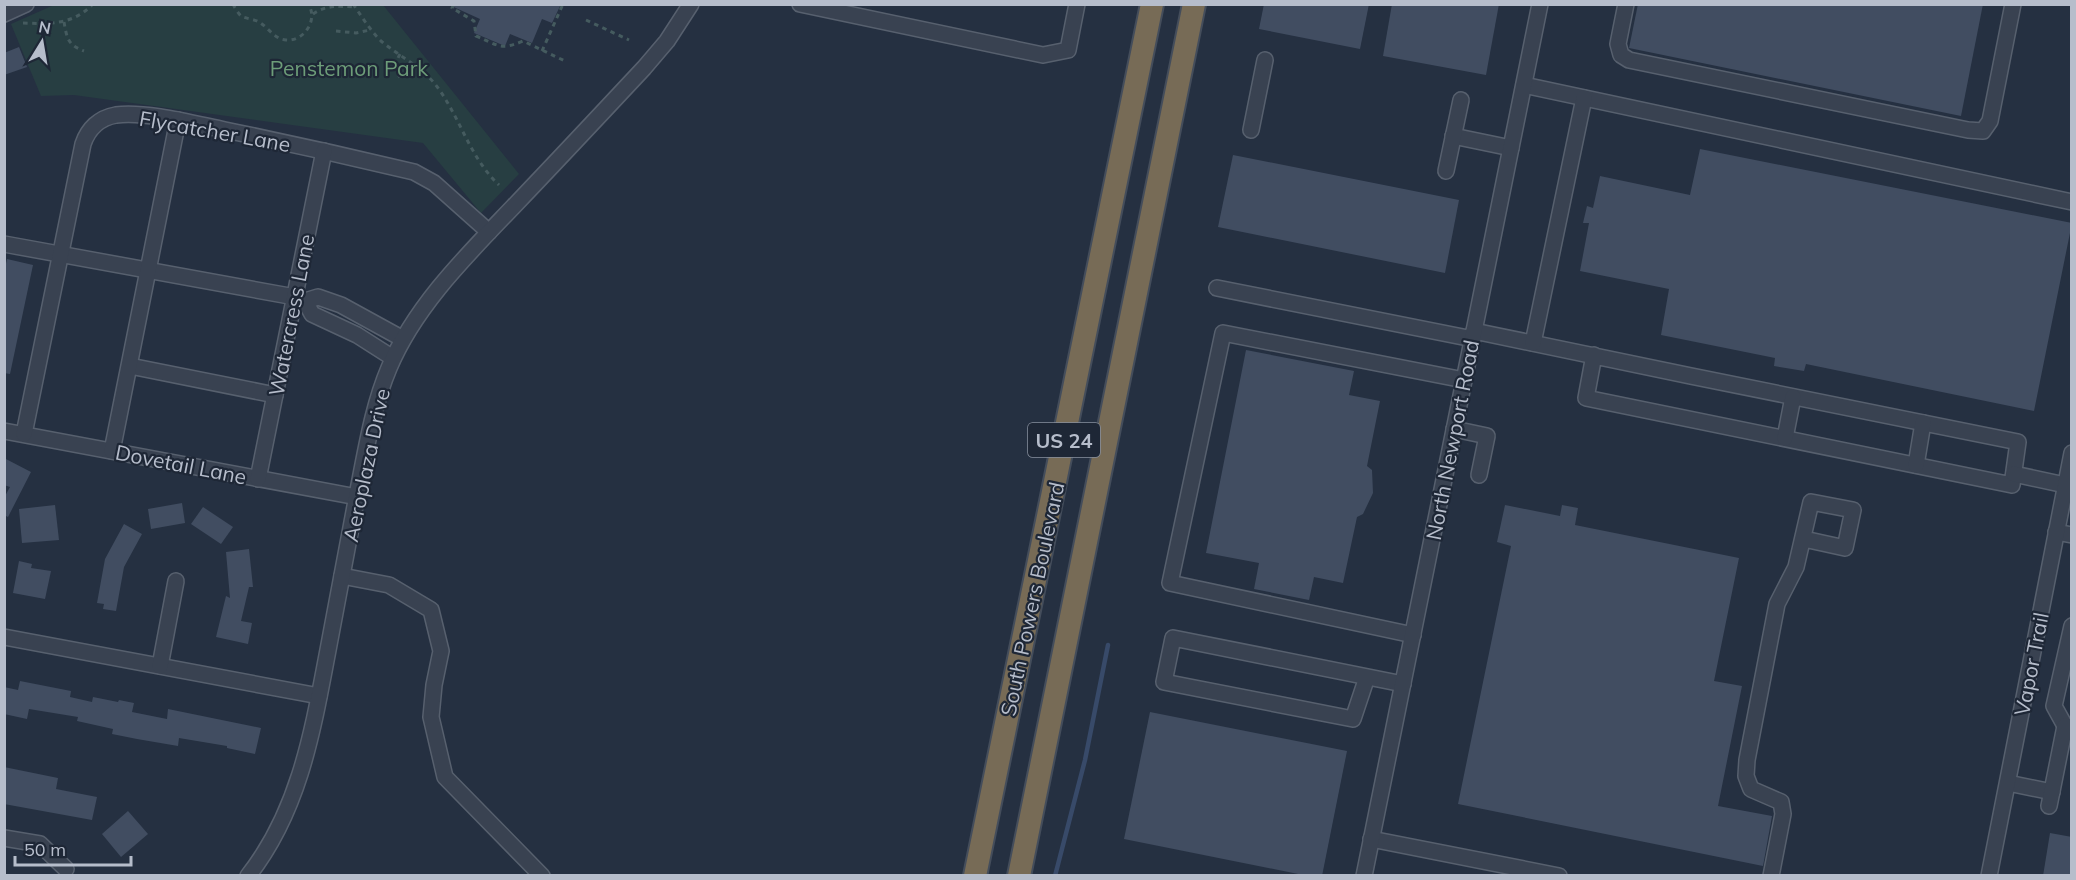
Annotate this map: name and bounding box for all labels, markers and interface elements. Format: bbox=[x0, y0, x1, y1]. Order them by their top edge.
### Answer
north arrow bbox=[12, 12, 72, 72]
text: N bbox=[37, 16, 53, 38]
park label: Penstemon Park bbox=[270, 55, 428, 81]
street label: Flycatcher Lane bbox=[137, 105, 293, 157]
street label: Watercress Lane bbox=[263, 232, 319, 398]
street label: North Newport Road bbox=[1420, 338, 1484, 542]
street label: Aeroplaza Drive bbox=[337, 386, 395, 544]
road number: US 24 bbox=[1028, 423, 1100, 457]
street label: Dovetail Lane bbox=[113, 439, 249, 489]
street label: South Powers Boulevard bbox=[994, 480, 1070, 718]
street label: Vapor Trail bbox=[2008, 610, 2054, 718]
scale bar bbox=[15, 829, 130, 867]
text: 50 m bbox=[24, 838, 66, 861]

